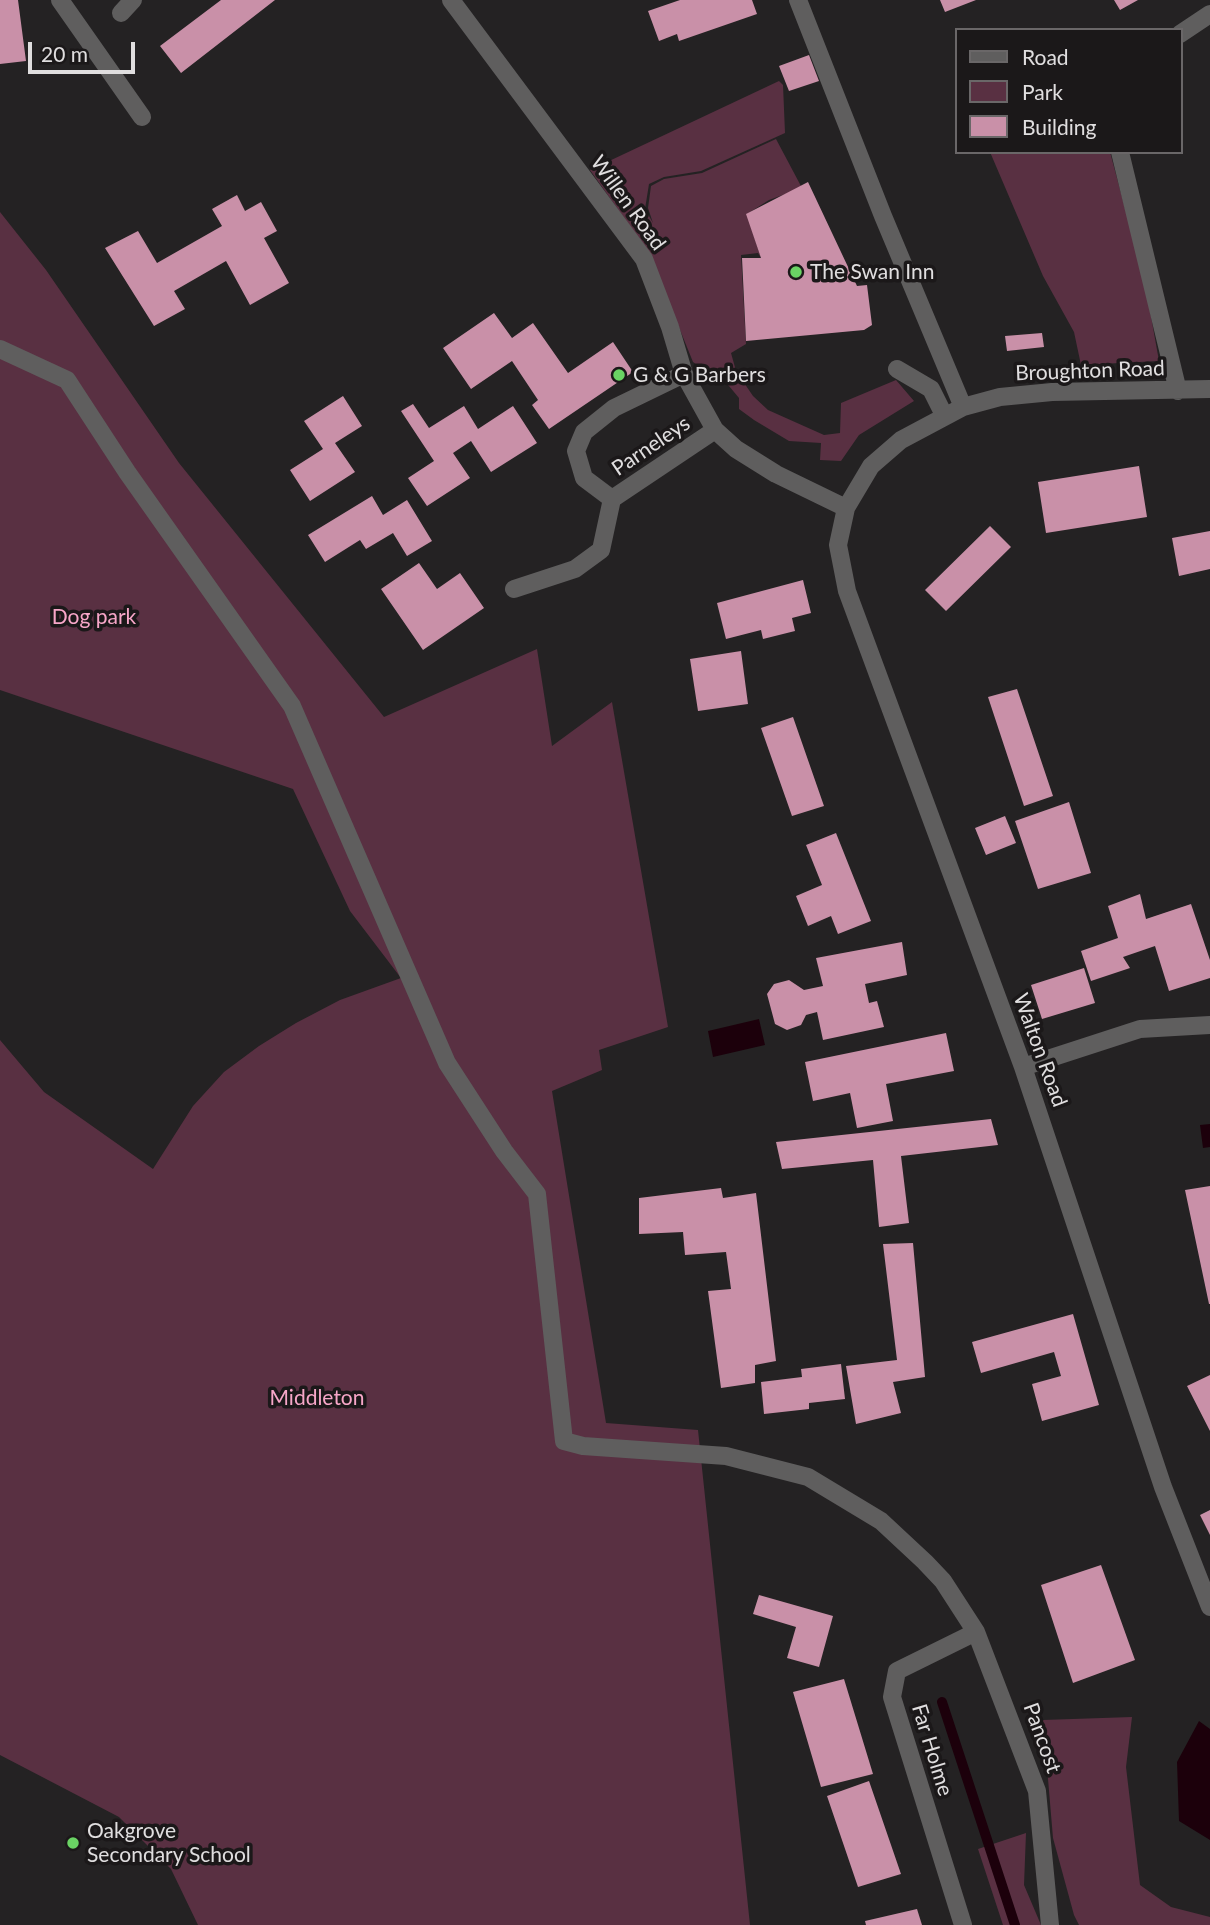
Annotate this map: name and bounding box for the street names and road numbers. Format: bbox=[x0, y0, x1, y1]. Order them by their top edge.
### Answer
street label: Willen Road bbox=[585, 151, 671, 255]
street label: Broughton Road bbox=[1015, 356, 1165, 386]
street label: Parneleys bbox=[607, 411, 695, 481]
street label: Walton Road bbox=[1008, 990, 1072, 1110]
street label: Pancost bbox=[1018, 1699, 1066, 1777]
street label: Far Holme bbox=[906, 1701, 958, 1799]

